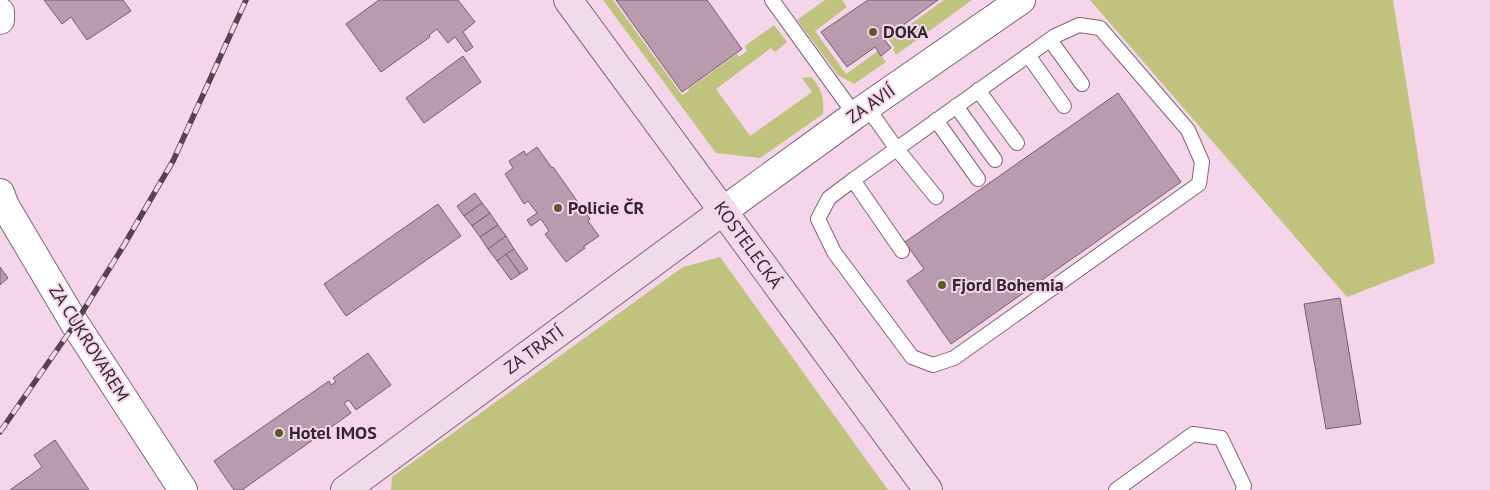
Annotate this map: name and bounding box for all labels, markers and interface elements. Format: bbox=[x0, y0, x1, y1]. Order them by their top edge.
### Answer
place label: DOKA bbox=[883, 20, 928, 43]
marker: DOKA bbox=[867, 26, 879, 38]
street label: ZA AVIÍ bbox=[842, 78, 900, 128]
place label: Policie ČR bbox=[568, 196, 645, 219]
street label: KOSTELECKÁ bbox=[709, 197, 788, 293]
marker: Policie ČR bbox=[552, 202, 564, 214]
place label: Fjord Bohemia bbox=[952, 273, 1064, 296]
marker: Fjord Bohemia bbox=[936, 279, 948, 291]
street label: ZA CUKROVAREM bbox=[44, 280, 135, 405]
street label: ZA TRATÍ bbox=[499, 320, 569, 379]
place label: Hotel IMOS bbox=[289, 421, 377, 444]
marker: Hotel IMOS bbox=[273, 427, 285, 439]

